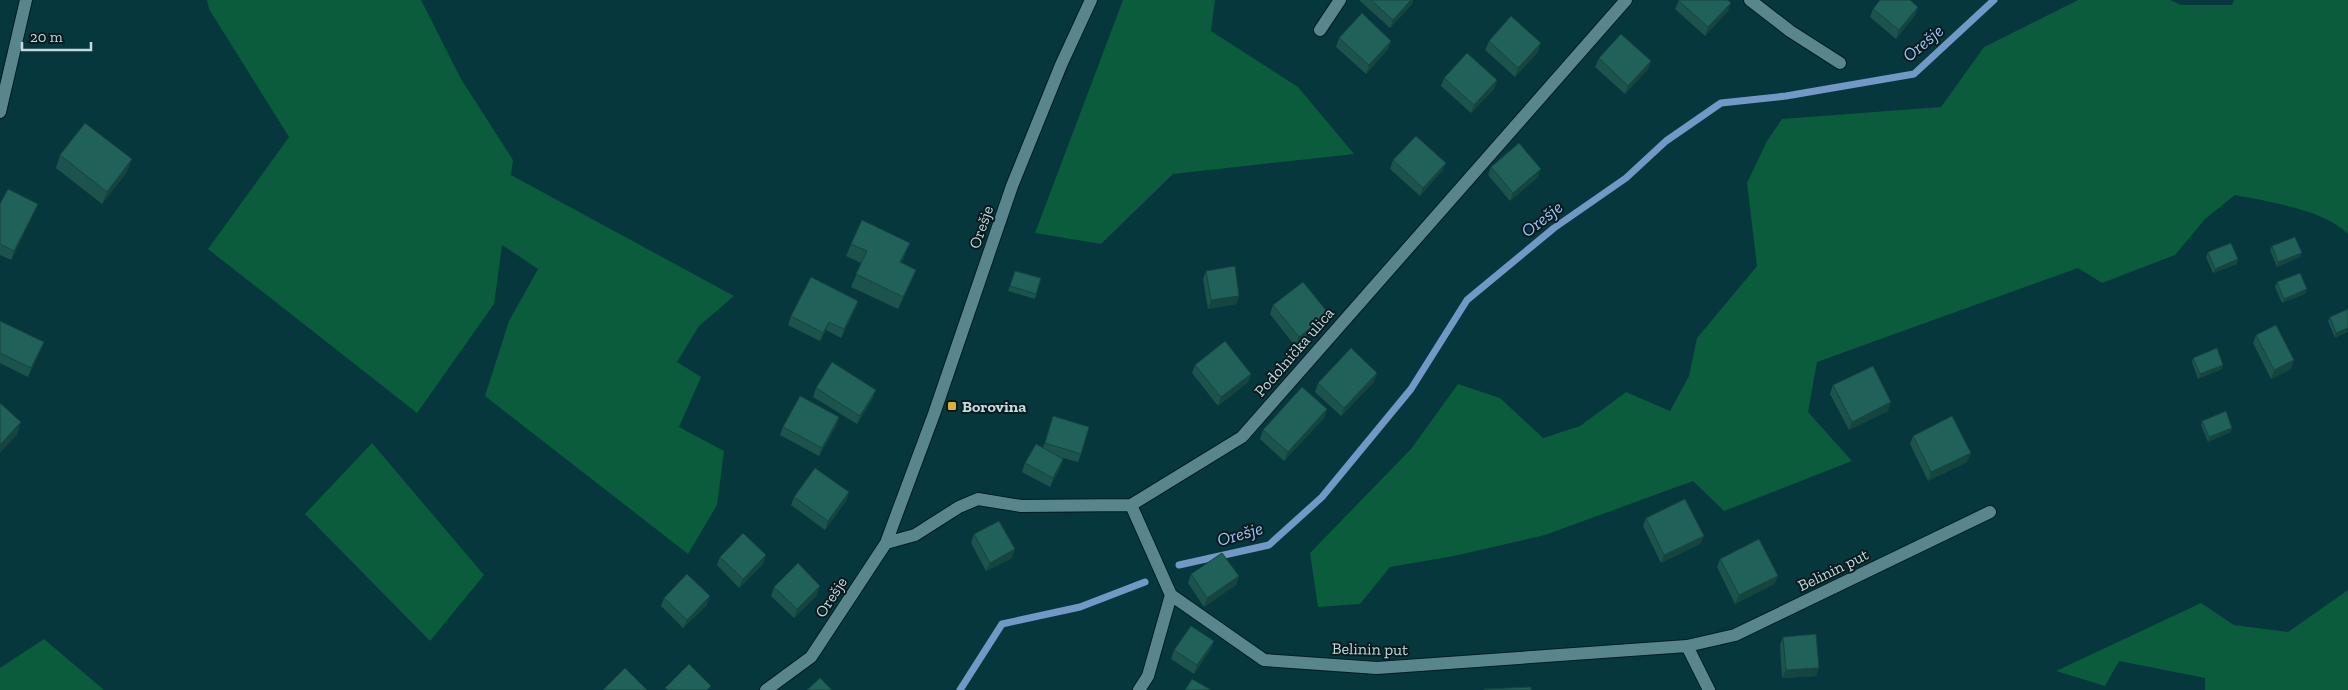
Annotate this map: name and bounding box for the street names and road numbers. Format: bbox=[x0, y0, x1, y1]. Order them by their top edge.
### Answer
street label: Orešje bbox=[965, 203, 997, 251]
street label: Podolnička ulica bbox=[1250, 303, 1338, 400]
street label: Belinin put bbox=[1795, 545, 1871, 595]
street label: Orešje bbox=[811, 573, 851, 621]
street label: Belinin put bbox=[1332, 639, 1408, 659]

